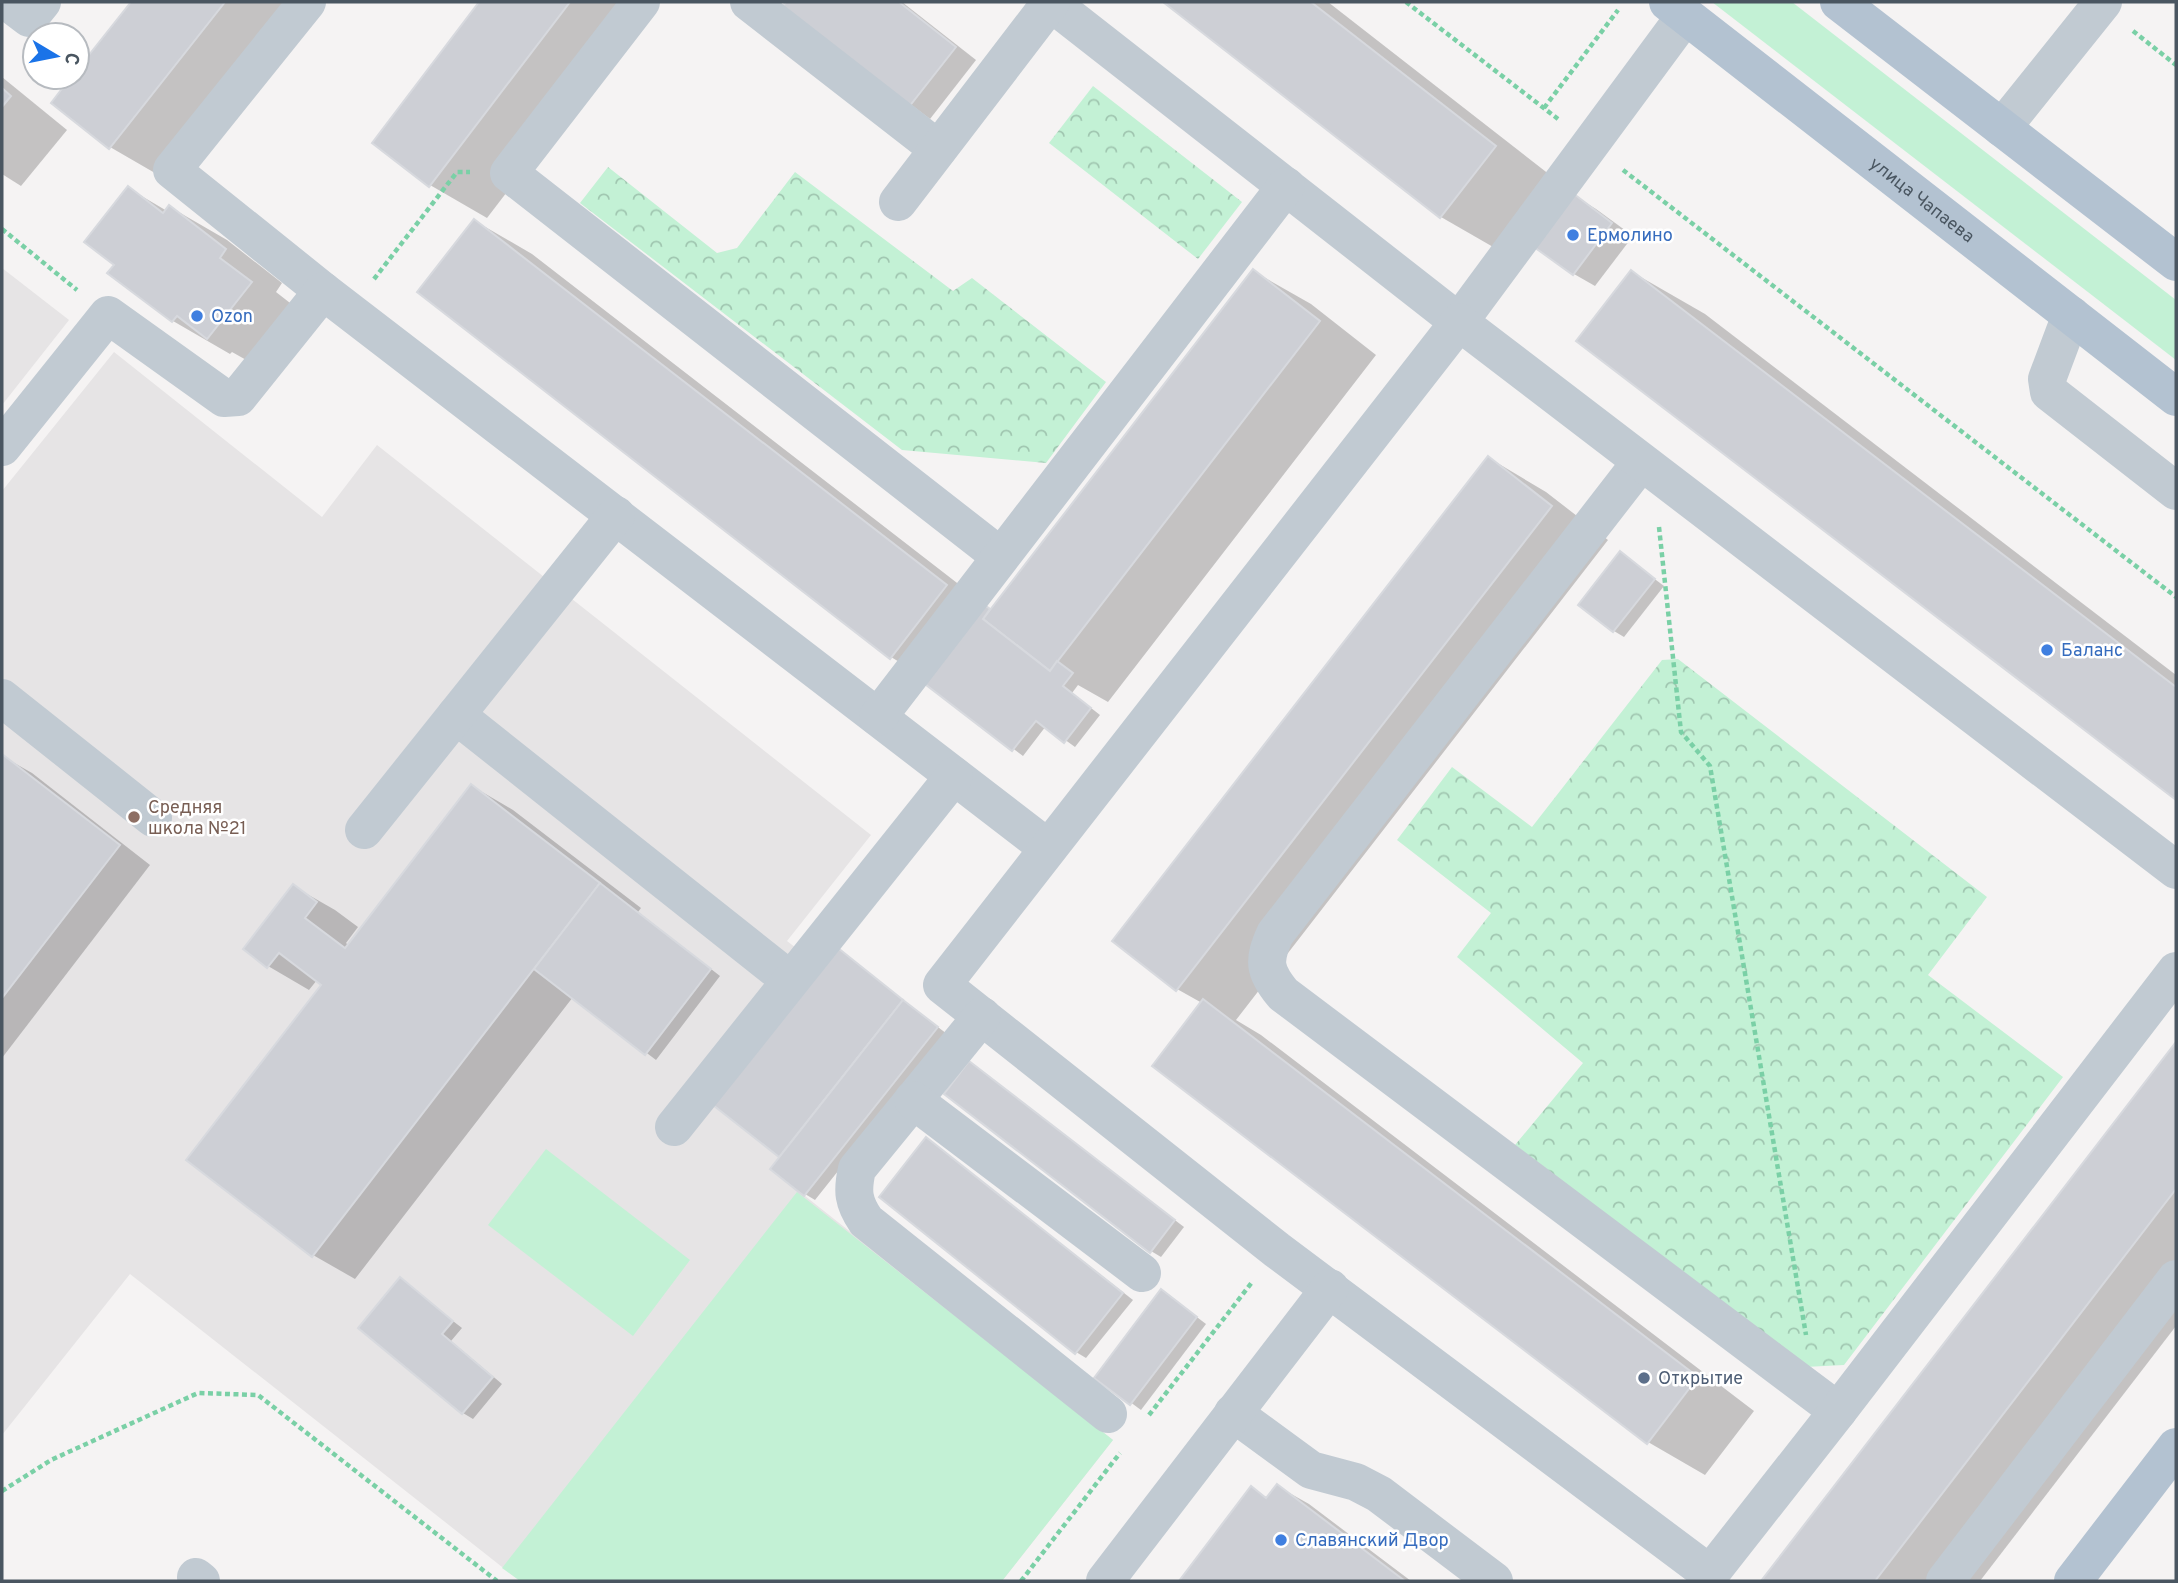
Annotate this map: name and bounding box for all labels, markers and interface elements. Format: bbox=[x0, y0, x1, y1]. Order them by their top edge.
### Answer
north arrow bbox=[21, 21, 91, 91]
text: С bbox=[58, 51, 84, 67]
street label: улица Чапаева bbox=[1864, 153, 1978, 249]
place label: Ермолино bbox=[1587, 225, 1673, 248]
marker: Ермолино bbox=[1565, 227, 1581, 243]
place label: Ozon bbox=[211, 306, 253, 329]
marker: Ozon bbox=[189, 308, 205, 324]
place label: Баланс bbox=[2061, 640, 2123, 663]
marker: Баланс bbox=[2039, 642, 2055, 658]
place label: Средняя школа №21 bbox=[148, 797, 246, 841]
marker: Средняя школа №21 bbox=[126, 809, 142, 825]
place label: Открытие bbox=[1658, 1368, 1743, 1391]
marker: Открытие bbox=[1636, 1370, 1652, 1386]
place label: Славянский Двор bbox=[1295, 1530, 1449, 1553]
marker: Славянский Двор bbox=[1273, 1532, 1289, 1548]

